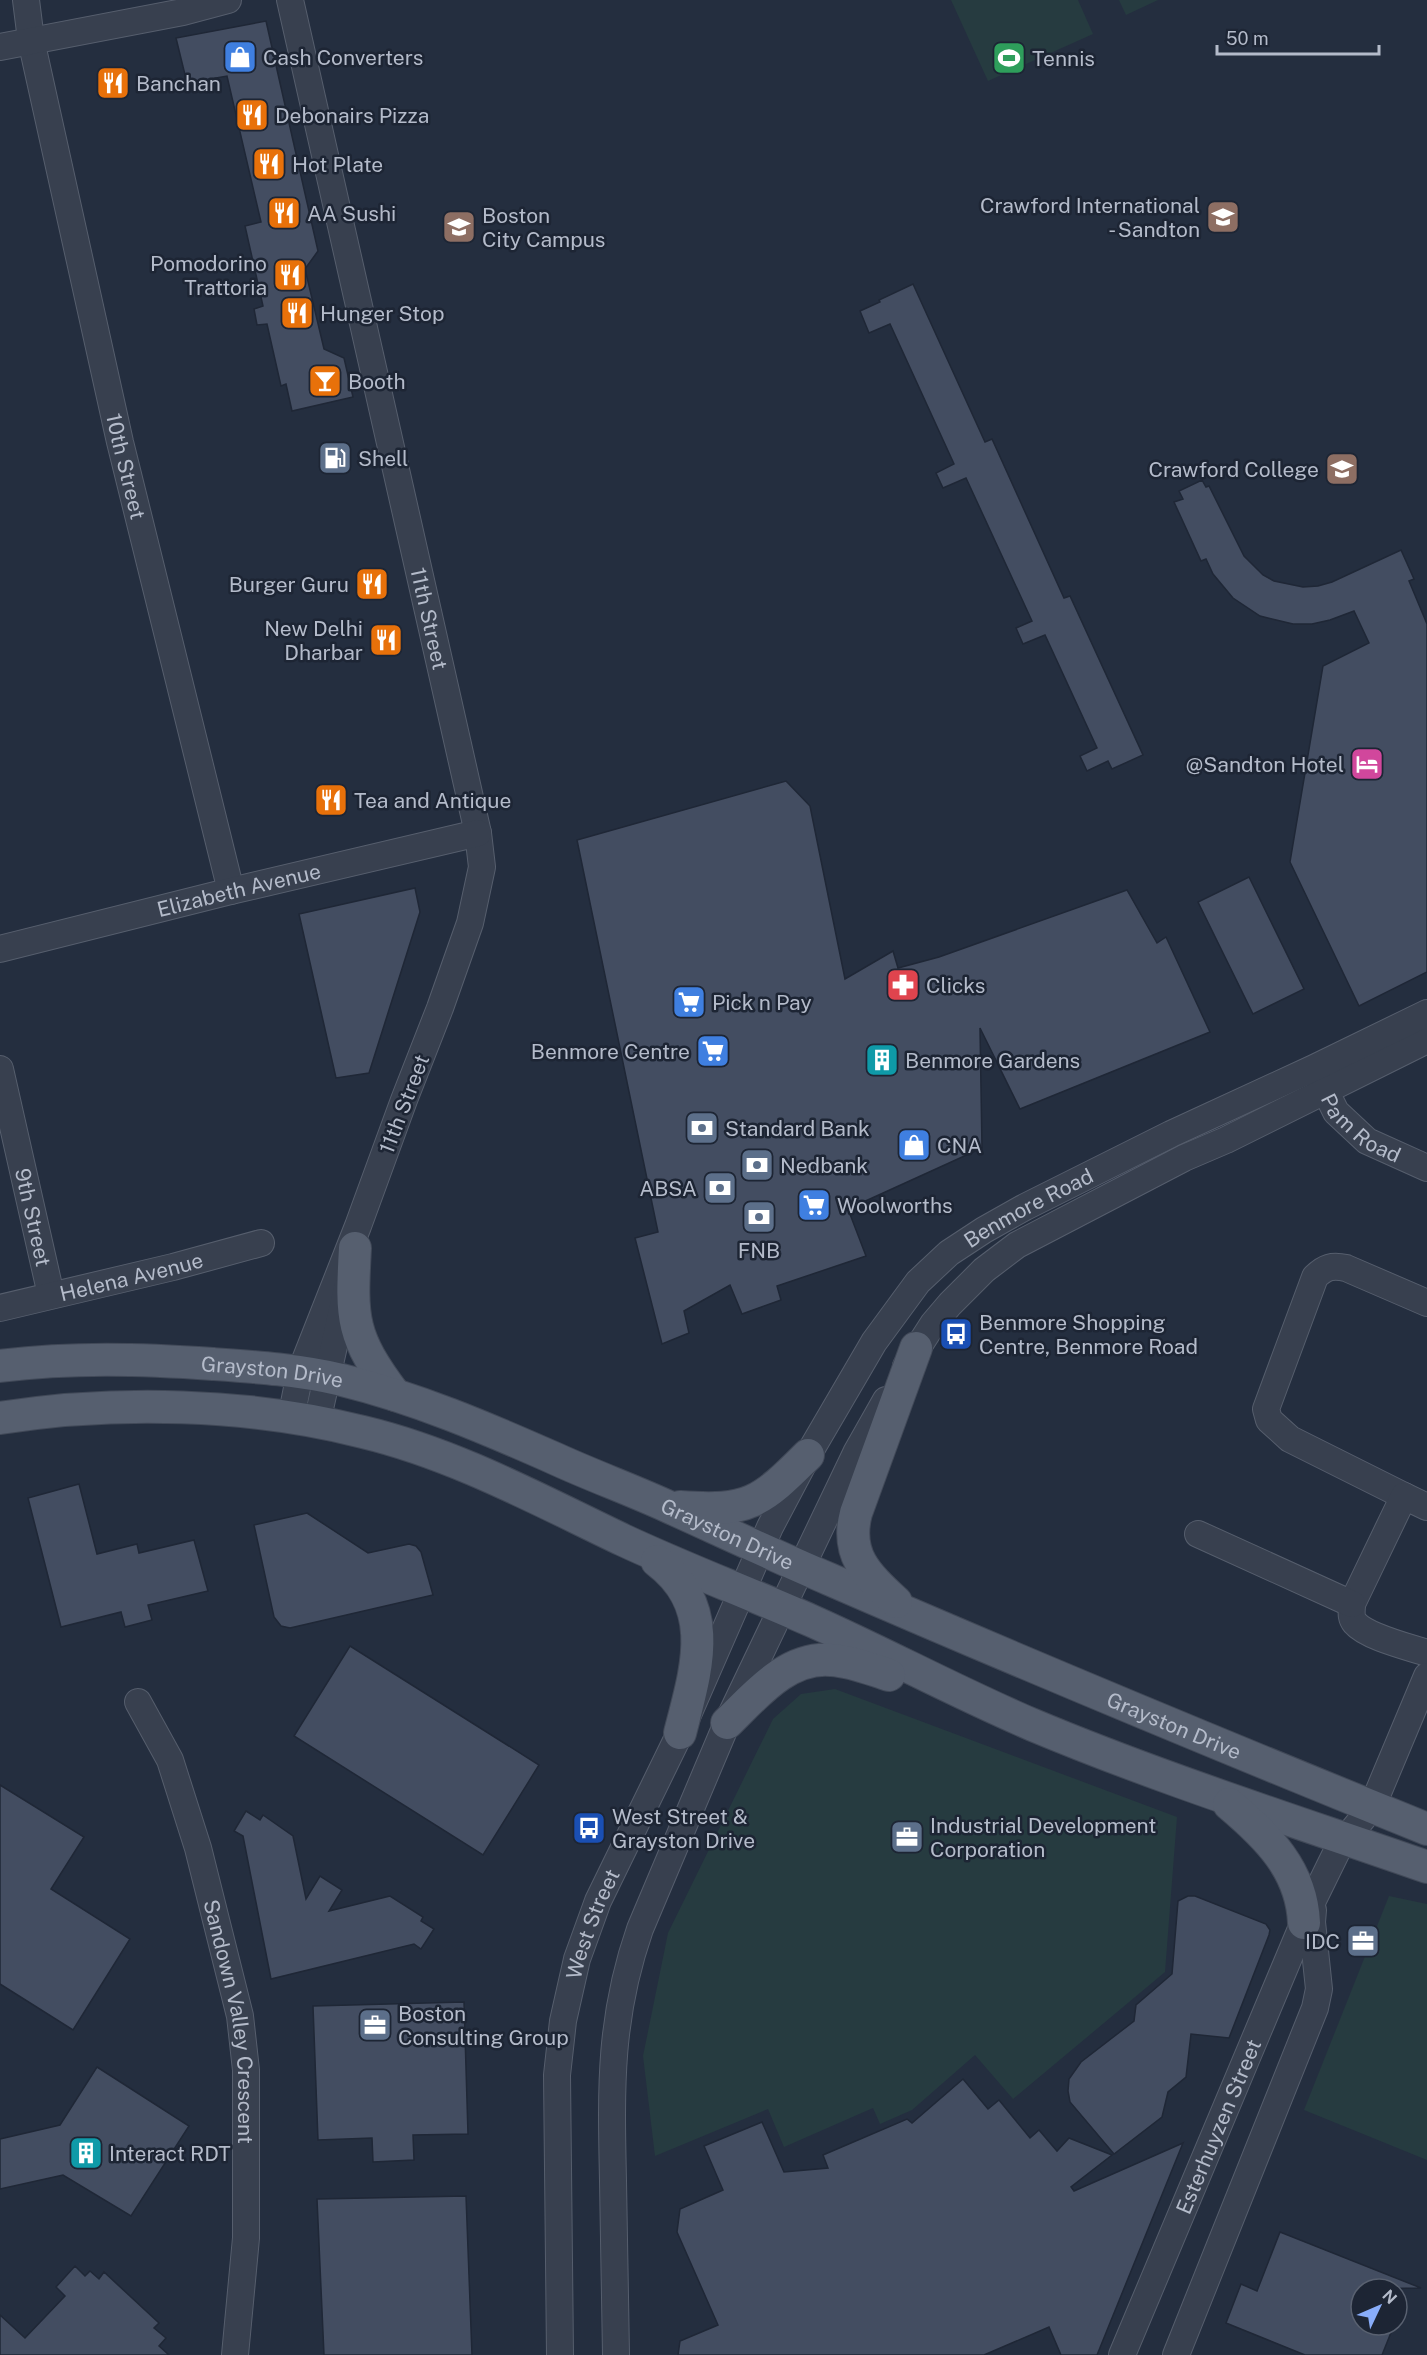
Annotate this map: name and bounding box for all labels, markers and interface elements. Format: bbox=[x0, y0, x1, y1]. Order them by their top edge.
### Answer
scale bar bbox=[1217, 18, 1379, 56]
text: 50 m bbox=[1226, 28, 1269, 49]
shop icon: Cash Converters bbox=[222, 39, 258, 75]
sports icon: Tennis bbox=[991, 40, 1027, 76]
place label: Cash Converters bbox=[263, 45, 423, 70]
place label: Tennis bbox=[1032, 46, 1095, 71]
restaurant icon: Banchan bbox=[95, 65, 131, 101]
place label: Banchan bbox=[136, 71, 221, 96]
restaurant icon: Debonairs Pizza bbox=[234, 97, 270, 133]
place label: Debonairs Pizza bbox=[275, 103, 429, 128]
restaurant icon: Hot Plate bbox=[251, 146, 287, 182]
place label: Hot Plate bbox=[292, 152, 383, 177]
place label: Crawford International - Sandton bbox=[980, 193, 1200, 242]
restaurant icon: AA Sushi bbox=[266, 195, 302, 231]
school or university icon: Crawford International - Sandton bbox=[1205, 199, 1241, 235]
place label: AA Sushi bbox=[307, 201, 396, 226]
place label: Boston City Campus bbox=[482, 203, 605, 252]
school or university icon: Boston City Campus bbox=[441, 209, 477, 245]
place label: Pomodorino Trattoria bbox=[150, 251, 267, 300]
restaurant icon: Pomodorino Trattoria bbox=[272, 257, 308, 293]
restaurant icon: Hunger Stop bbox=[279, 295, 315, 331]
place label: Hunger Stop bbox=[320, 301, 444, 326]
bar icon: Booth bbox=[307, 363, 343, 399]
place label: Booth bbox=[348, 369, 406, 394]
street label: 10th Street bbox=[101, 411, 151, 522]
fuel station icon: Shell bbox=[317, 440, 353, 476]
place label: Shell bbox=[358, 446, 408, 471]
school or university icon: Crawford College bbox=[1324, 451, 1360, 487]
place label: Crawford College bbox=[1149, 457, 1319, 482]
street label: 11th Street bbox=[406, 565, 453, 672]
restaurant icon: Burger Guru bbox=[354, 566, 390, 602]
place label: Burger Guru bbox=[229, 572, 349, 597]
place label: New Delhi Dharbar bbox=[264, 616, 363, 665]
restaurant icon: New Delhi Dharbar bbox=[368, 622, 404, 658]
hotel icon: @Sandton Hotel bbox=[1349, 746, 1385, 782]
place label: @Sandton Hotel bbox=[1186, 752, 1344, 777]
restaurant icon: Tea and Antique bbox=[313, 782, 349, 818]
place label: Tea and Antique bbox=[354, 788, 511, 813]
street label: Elizabeth Avenue bbox=[154, 858, 323, 922]
pharmacy icon: Clicks bbox=[885, 967, 921, 1003]
place label: Clicks bbox=[926, 973, 985, 998]
supermarket icon: Pick n Pay bbox=[671, 984, 707, 1020]
place label: Pick n Pay bbox=[712, 990, 812, 1015]
supermarket icon: Benmore Centre bbox=[695, 1033, 731, 1069]
place label: Benmore Centre bbox=[531, 1039, 690, 1064]
building icon: Benmore Gardens bbox=[864, 1042, 900, 1078]
place label: Benmore Gardens bbox=[905, 1048, 1080, 1073]
street label: 11th Street bbox=[374, 1051, 434, 1157]
street label: Pam Road bbox=[1316, 1089, 1405, 1167]
bank icon: Standard Bank bbox=[684, 1110, 720, 1146]
place label: Standard Bank bbox=[725, 1116, 870, 1141]
shop icon: CNA bbox=[896, 1127, 932, 1163]
place label: CNA bbox=[937, 1133, 982, 1158]
bank icon: Nedbank bbox=[739, 1147, 775, 1183]
place label: Nedbank bbox=[780, 1153, 868, 1178]
street label: Benmore Road bbox=[959, 1163, 1097, 1252]
street label: 9th Street bbox=[10, 1166, 57, 1269]
bank icon: ABSA bbox=[702, 1170, 738, 1206]
place label: ABSA bbox=[639, 1176, 697, 1201]
supermarket icon: Woolworths bbox=[796, 1187, 832, 1223]
place label: Woolworths bbox=[837, 1193, 953, 1218]
bank icon: FNB bbox=[741, 1199, 777, 1235]
place label: FNB bbox=[738, 1238, 780, 1263]
street label: Helena Avenue bbox=[57, 1247, 206, 1306]
place label: Benmore Shopping Centre, Benmore Road bbox=[979, 1310, 1198, 1359]
bus stop icon: Benmore Shopping Centre, Benmore Road bbox=[938, 1316, 974, 1352]
street label: Grayston Drive bbox=[200, 1351, 346, 1392]
street label: Grayston Drive bbox=[657, 1493, 798, 1575]
street label: Grayston Drive bbox=[1103, 1686, 1245, 1764]
place label: West Street & Grayston Drive bbox=[612, 1804, 755, 1853]
bus stop icon: West Street & Grayston Drive bbox=[571, 1810, 607, 1846]
place label: Industrial Development Corporation bbox=[930, 1813, 1156, 1862]
office icon: Industrial Development Corporation bbox=[889, 1819, 925, 1855]
street label: West Street bbox=[560, 1865, 624, 1981]
street label: Sandown Valley Crescent bbox=[199, 1897, 259, 2144]
office icon: IDC bbox=[1345, 1923, 1381, 1959]
place label: IDC bbox=[1305, 1929, 1340, 1954]
place label: Boston Consulting Group bbox=[398, 2001, 569, 2050]
office icon: Boston Consulting Group bbox=[357, 2007, 393, 2043]
street label: Esterhuyzen Street bbox=[1170, 2035, 1266, 2218]
building icon: Interact RDT bbox=[68, 2135, 104, 2171]
place label: Interact RDT bbox=[109, 2141, 231, 2166]
north arrow bbox=[1349, 2277, 1409, 2337]
text: N bbox=[1378, 2286, 1401, 2308]

